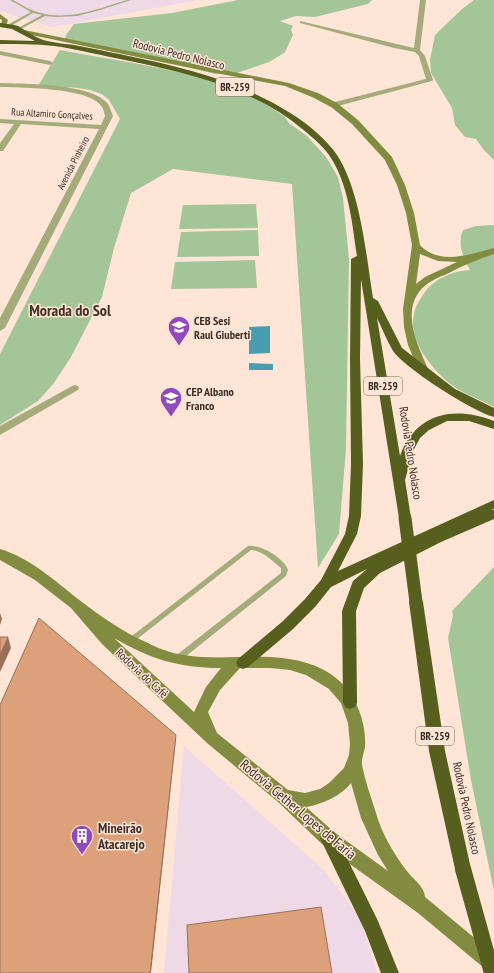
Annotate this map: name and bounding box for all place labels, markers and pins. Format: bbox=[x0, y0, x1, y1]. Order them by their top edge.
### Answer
place label: CEB Sesi Raul Giuberti bbox=[194, 313, 250, 342]
school or university icon: CEB Sesi Raul Giuberti bbox=[166, 314, 192, 347]
place label: CEP Albano Franco bbox=[186, 384, 235, 413]
school or university icon: CEP Albano Franco bbox=[158, 385, 184, 418]
place label: Mineirão Atacarejo bbox=[97, 819, 145, 853]
building icon: Mineirão Atacarejo bbox=[69, 823, 95, 856]

